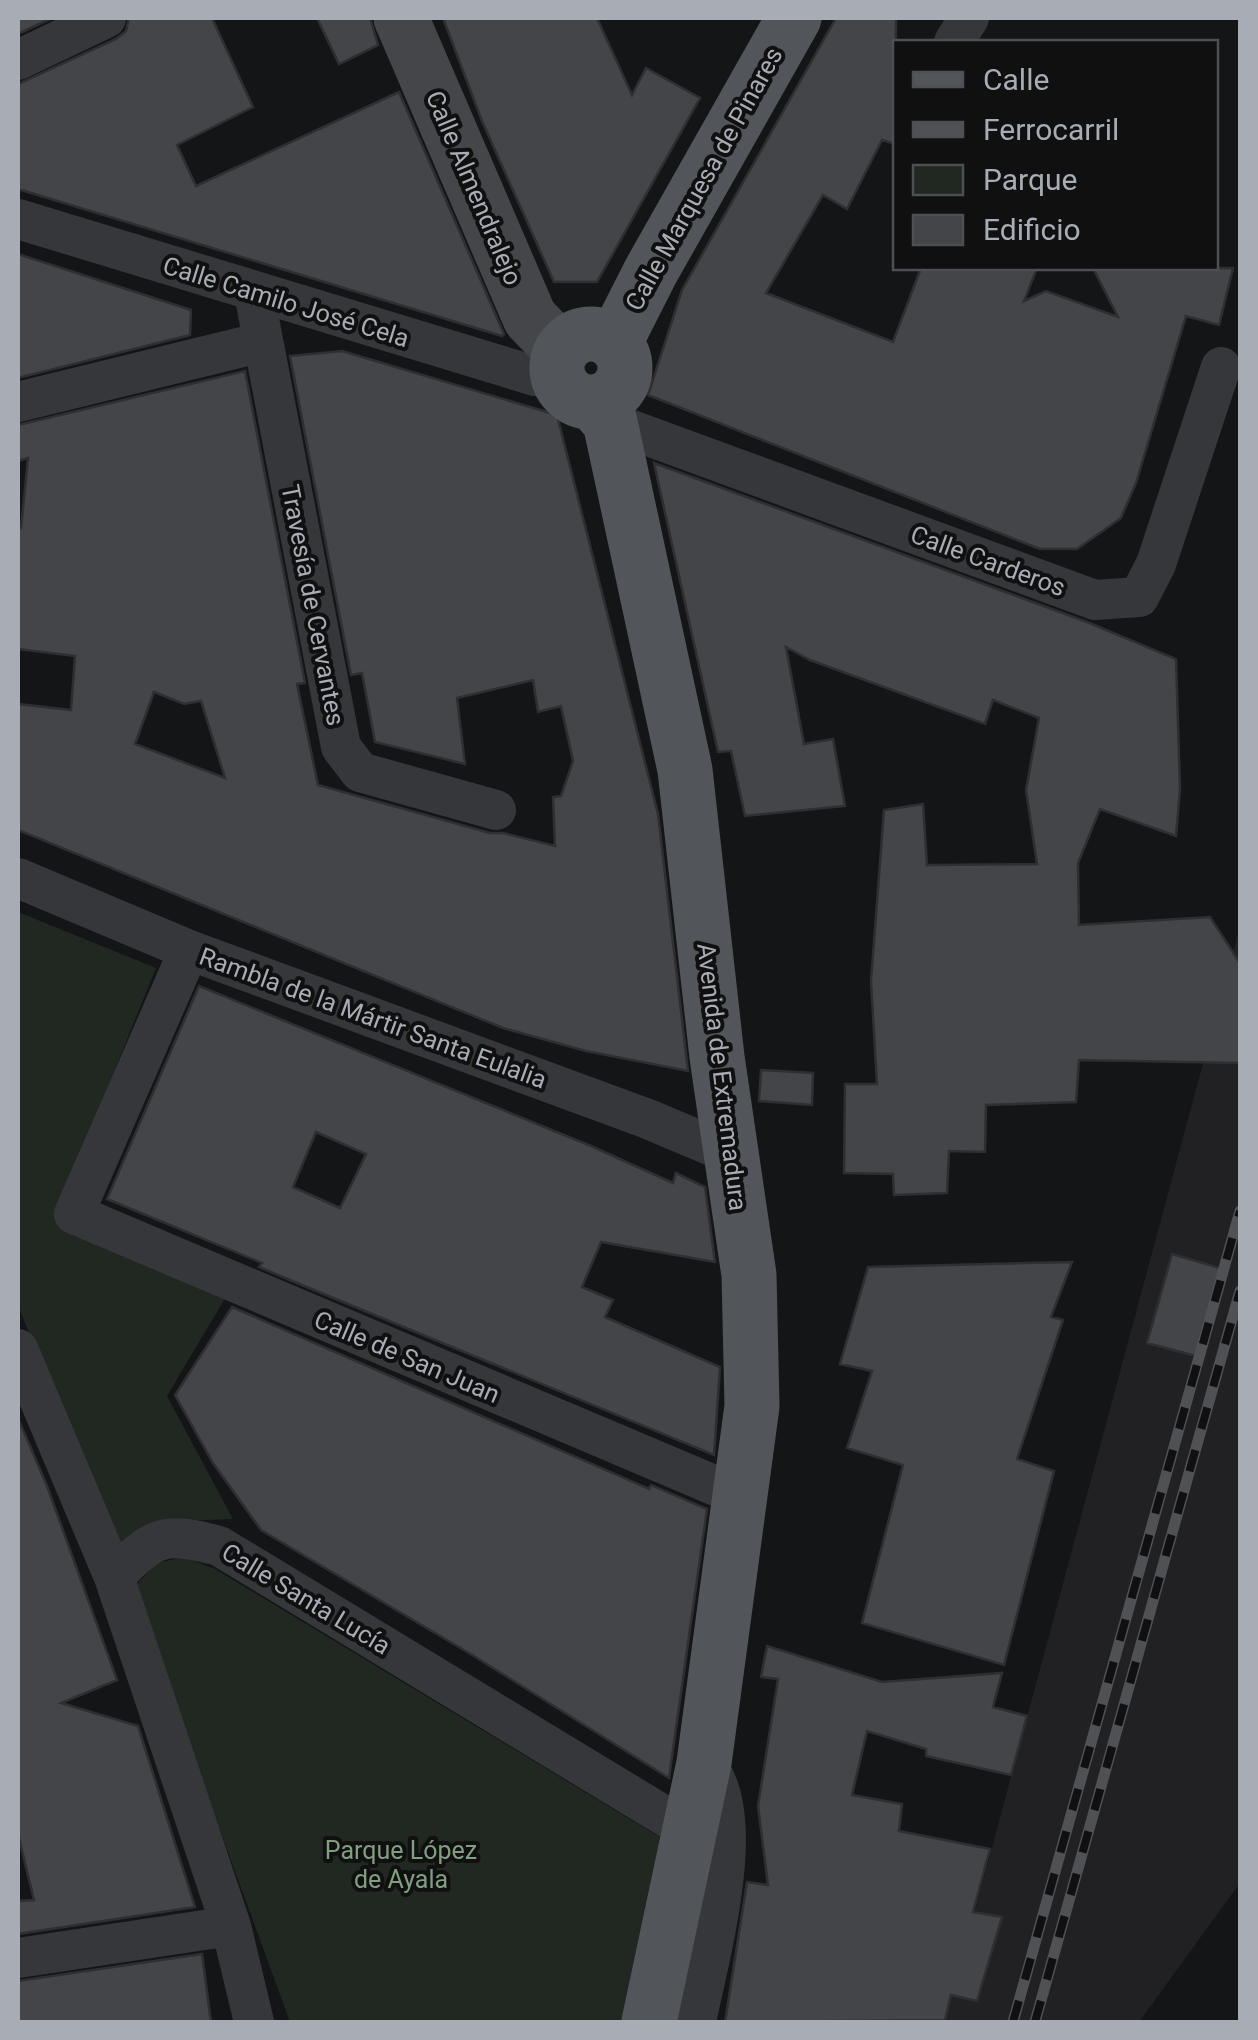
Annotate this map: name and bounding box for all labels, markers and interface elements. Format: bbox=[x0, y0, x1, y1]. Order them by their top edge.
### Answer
legend bbox=[893, 40, 1218, 270]
street label: Calle Marquesa de Pinares bbox=[619, 42, 789, 316]
text: Calle bbox=[983, 62, 1049, 97]
street label: Calle Almendralejo bbox=[420, 87, 528, 289]
text: Ferrocarril bbox=[983, 112, 1119, 147]
text: Parque bbox=[983, 162, 1077, 197]
text: Edificio bbox=[983, 212, 1081, 247]
street label: Calle Camilo José Cela bbox=[160, 251, 412, 353]
street label: Travesía de Cervantes bbox=[275, 482, 351, 728]
street label: Calle Carderos bbox=[907, 520, 1069, 602]
street label: Avenida de Extremadura bbox=[691, 941, 753, 1213]
street label: Rambla de la Mártir Santa Eulalia bbox=[196, 942, 550, 1094]
street label: Calle de San Juan bbox=[310, 1305, 504, 1409]
street label: Calle Santa Lucía bbox=[217, 1537, 395, 1661]
park label: Parque López de Ayala bbox=[325, 1836, 477, 1894]

